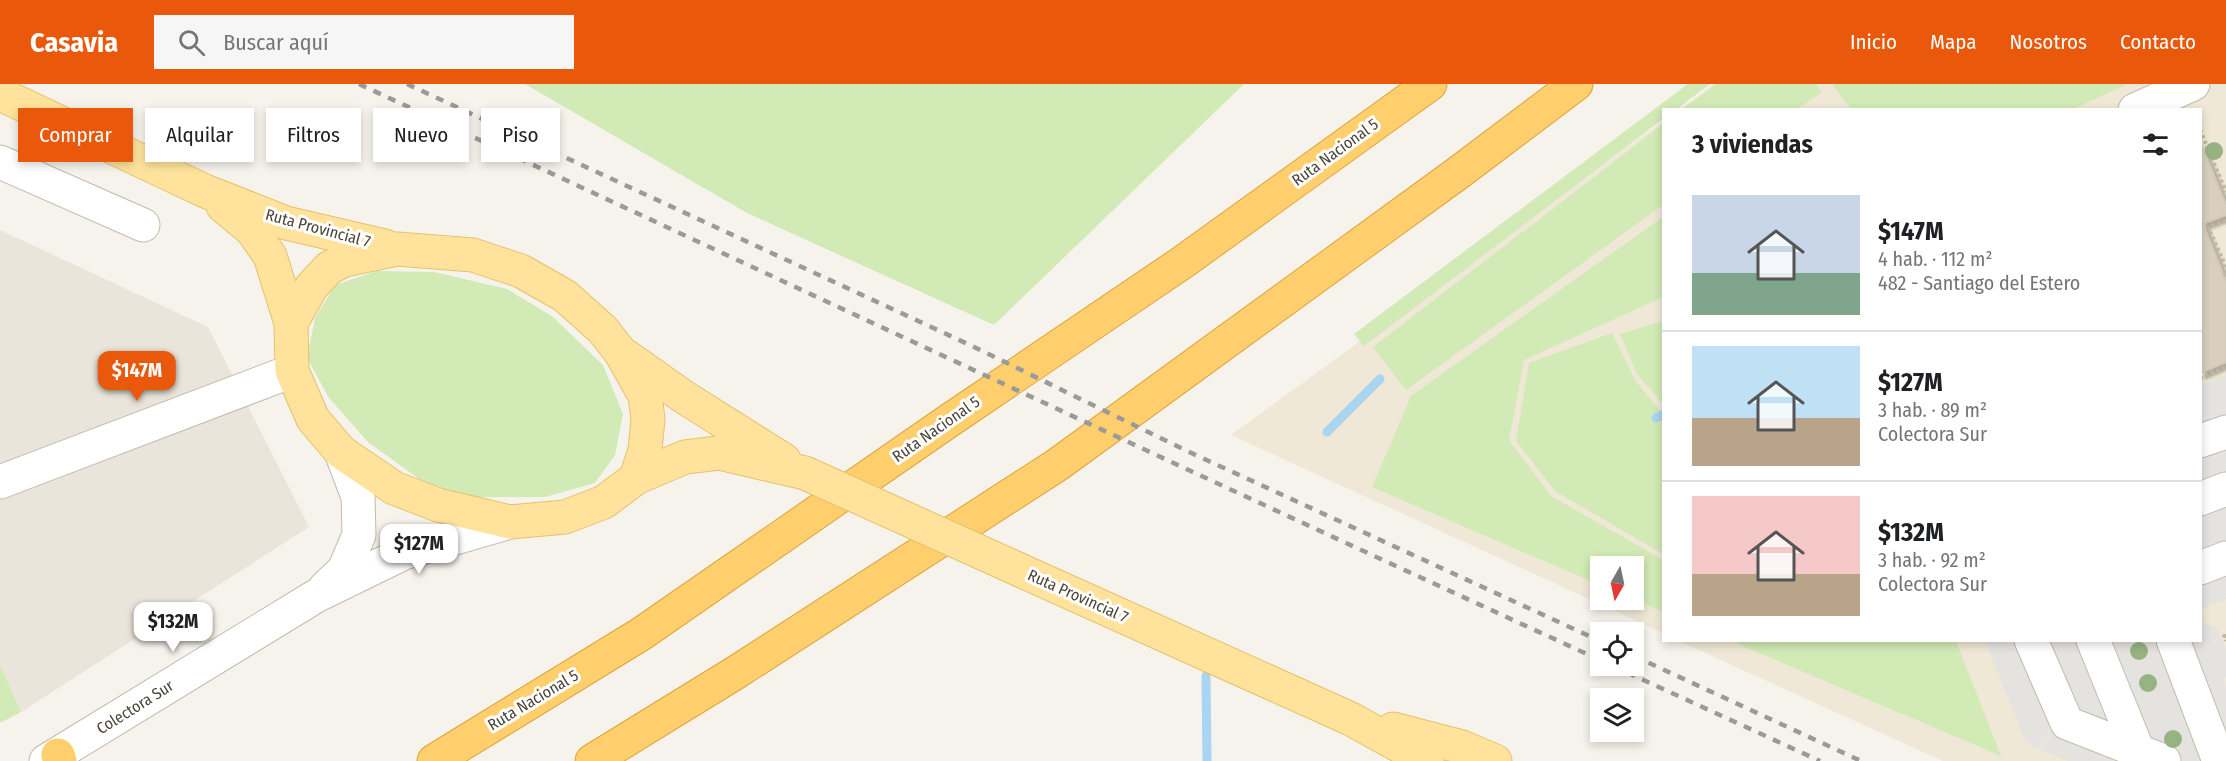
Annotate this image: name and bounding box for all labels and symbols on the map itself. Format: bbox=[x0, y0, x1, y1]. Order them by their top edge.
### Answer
street label: Ruta Nacional 5 bbox=[1288, 114, 1382, 190]
street label: Ruta Provincial 7 bbox=[263, 205, 373, 251]
pin: $147M bbox=[95, 351, 179, 402]
street label: Ruta Nacional 5 bbox=[889, 392, 983, 466]
pin: $127M bbox=[377, 524, 461, 575]
north arrow bbox=[1590, 556, 1644, 610]
street label: Ruta Provincial 7 bbox=[1025, 565, 1132, 627]
pin: $132M bbox=[131, 602, 215, 653]
street label: Ruta Nacional 5 bbox=[484, 666, 582, 734]
street label: Colectora Sur bbox=[93, 676, 177, 738]

